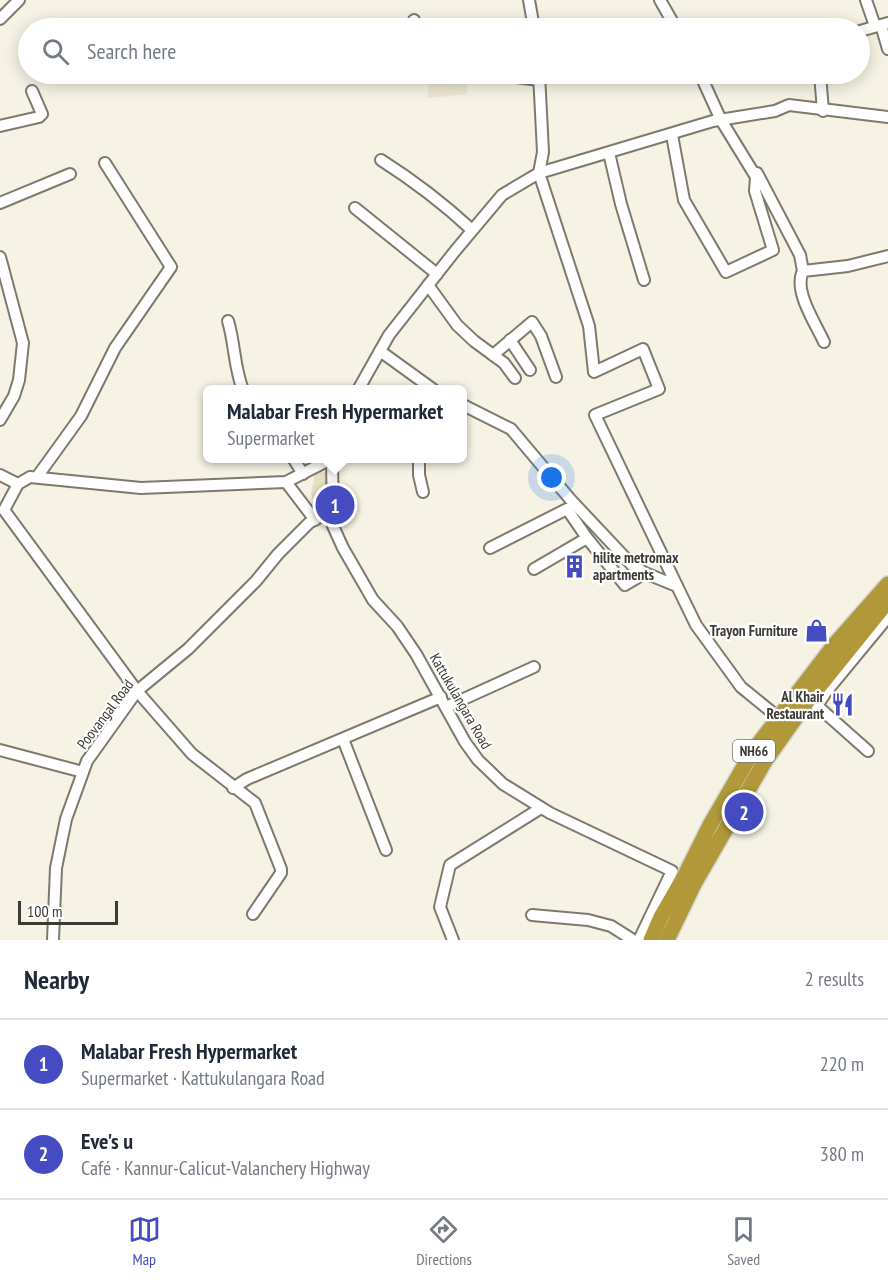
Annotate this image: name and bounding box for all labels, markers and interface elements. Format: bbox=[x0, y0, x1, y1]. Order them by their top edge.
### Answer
search box bbox=[18, 18, 870, 84]
icon: search bbox=[39, 35, 72, 68]
text: Search here bbox=[87, 37, 176, 65]
popup bbox=[203, 385, 467, 463]
text: Malabar Fresh Hypermarket bbox=[227, 397, 443, 425]
text: Supermarket bbox=[227, 425, 314, 451]
your location bbox=[537, 463, 566, 492]
pin: 1 bbox=[316, 482, 354, 528]
place label: hilite metromax apartments bbox=[593, 548, 679, 584]
building icon: hilite metromax apartments bbox=[562, 553, 588, 579]
shop icon: Trayon Furniture bbox=[803, 617, 829, 643]
place label: Trayon Furniture bbox=[710, 621, 798, 640]
street label: Kattukulangara Road bbox=[426, 650, 496, 752]
street label: Poovangal Road bbox=[73, 675, 137, 753]
place label: Al Khair Restaurant bbox=[766, 687, 825, 723]
restaurant icon: Al Khair Restaurant bbox=[829, 692, 855, 718]
road number: NH66 bbox=[733, 740, 775, 762]
pin: 2 bbox=[724, 790, 764, 834]
scale bar bbox=[18, 898, 118, 926]
text: 100 m bbox=[27, 901, 62, 921]
text: Nearby bbox=[24, 963, 89, 996]
text: 2 results bbox=[805, 966, 864, 992]
text: Malabar Fresh Hypermarket bbox=[81, 1037, 297, 1065]
text: 1 bbox=[39, 1051, 48, 1077]
text: 220 m bbox=[820, 1051, 864, 1077]
text: Supermarket · Kattukulangara Road bbox=[81, 1065, 325, 1091]
text: Eve's u bbox=[81, 1127, 133, 1155]
text: 2 bbox=[39, 1141, 48, 1167]
text: 380 m bbox=[820, 1141, 864, 1167]
text: Café · Kannur-Calicut-Valanchery Highway bbox=[81, 1155, 370, 1181]
tab: Map bbox=[128, 1213, 161, 1269]
tab: Directions bbox=[416, 1213, 472, 1269]
tab: Saved bbox=[727, 1213, 760, 1269]

